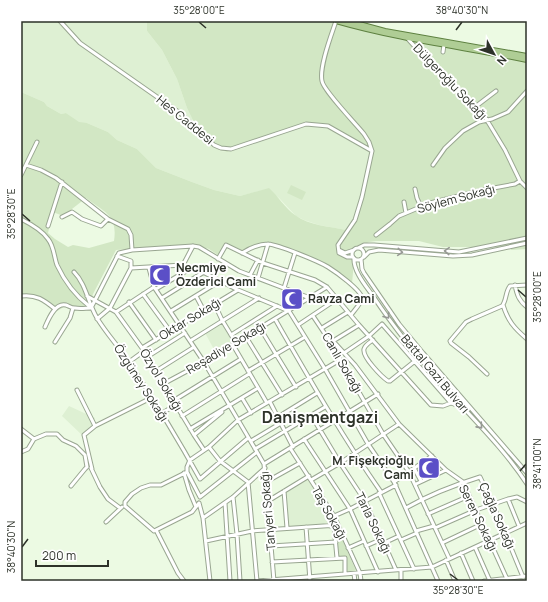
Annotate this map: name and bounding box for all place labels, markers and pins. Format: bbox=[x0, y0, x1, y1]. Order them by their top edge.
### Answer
place label: Necmiye Özderici Cami bbox=[176, 259, 256, 290]
mosque icon: Necmiye Özderici Cami bbox=[147, 262, 173, 288]
mosque icon: Ravza Cami bbox=[279, 286, 305, 312]
place label: Ravza Cami bbox=[308, 290, 375, 307]
place label: M. Fişekçioğlu Cami bbox=[332, 452, 414, 483]
mosque icon: M. Fişekçioğlu Cami bbox=[416, 455, 442, 481]

